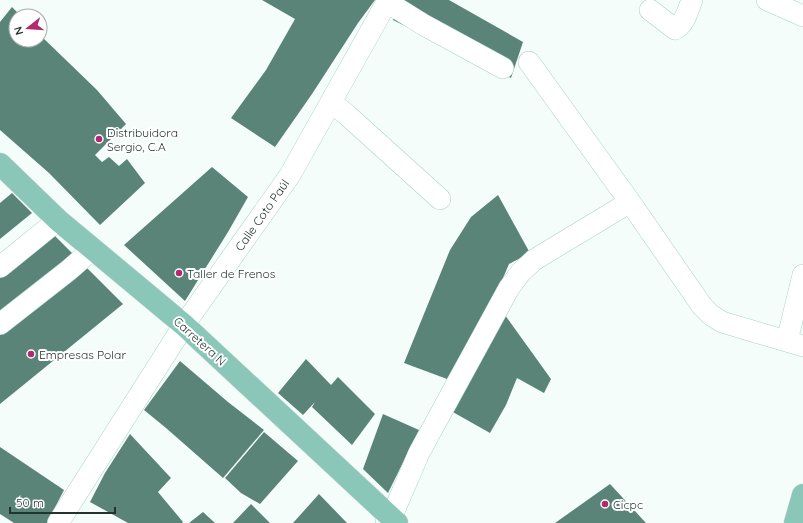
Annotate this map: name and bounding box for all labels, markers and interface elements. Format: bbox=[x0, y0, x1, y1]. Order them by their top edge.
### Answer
north arrow bbox=[8, 8, 48, 48]
text: N bbox=[11, 25, 26, 37]
place label: Distribuidora Sergio, C.A bbox=[107, 125, 178, 154]
marker: Distribuidora Sergio, C.A bbox=[94, 134, 104, 144]
street label: Calle Coto Paúl bbox=[232, 176, 292, 254]
place label: Taller de Frenos bbox=[187, 266, 276, 281]
marker: Taller de Frenos bbox=[174, 268, 184, 278]
street label: Carretera N bbox=[171, 314, 229, 368]
place label: Empresas Polar bbox=[39, 347, 126, 362]
marker: Empresas Polar bbox=[26, 349, 36, 359]
scale bar bbox=[10, 489, 115, 515]
text: 50 m bbox=[16, 495, 44, 510]
place label: Cicpc bbox=[613, 497, 643, 512]
marker: Cicpc bbox=[600, 499, 610, 509]

